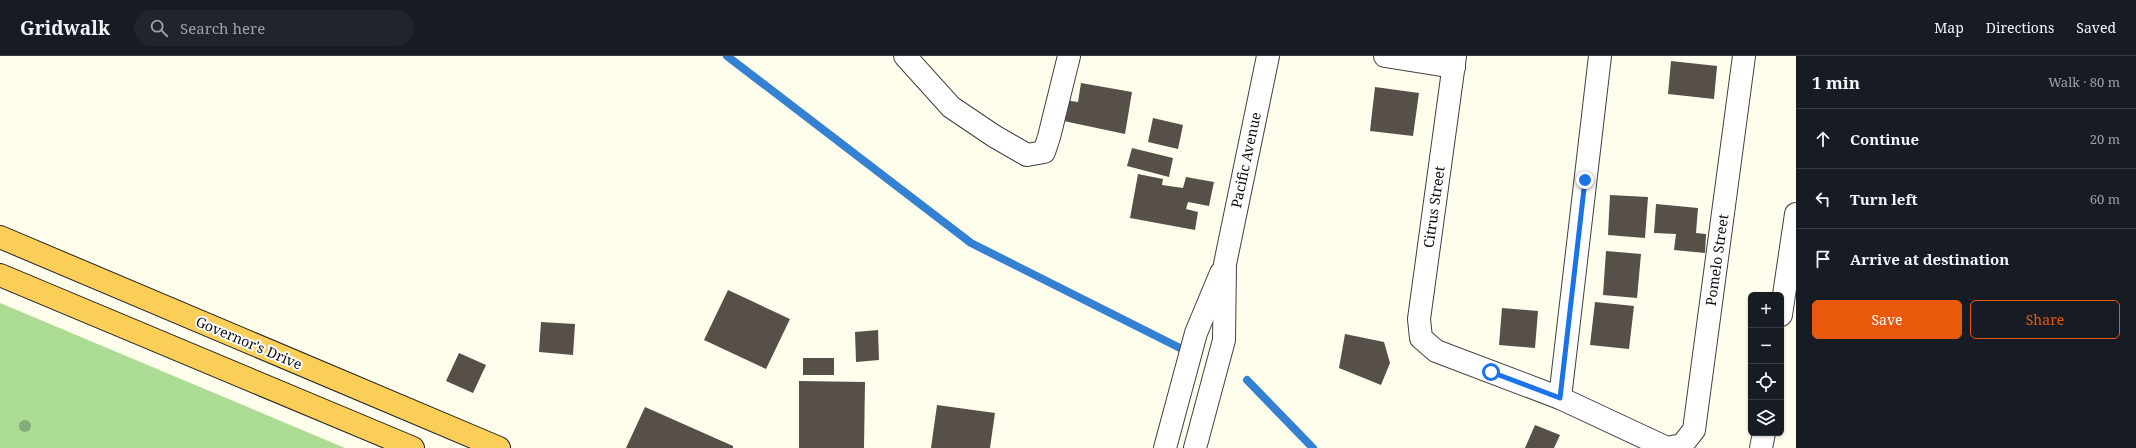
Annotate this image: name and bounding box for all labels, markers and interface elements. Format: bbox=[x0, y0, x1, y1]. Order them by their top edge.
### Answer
search box bbox=[134, 10, 414, 46]
text: Gridwalk bbox=[20, 15, 110, 41]
icon: search bbox=[148, 17, 170, 39]
text: Search here bbox=[180, 18, 265, 38]
text: Map bbox=[1934, 18, 1964, 37]
text: Directions bbox=[1986, 18, 2054, 37]
text: Saved bbox=[2076, 18, 2116, 37]
text: 1 min bbox=[1812, 71, 1860, 94]
text: Walk · 80 m bbox=[2048, 73, 2120, 91]
street label: Pacific Avenue bbox=[1226, 110, 1265, 210]
icon: ahead bbox=[1812, 128, 1834, 150]
text: Continue bbox=[1850, 129, 1919, 149]
text: 20 m bbox=[2090, 130, 2120, 148]
street label: Citrus Street bbox=[1418, 165, 1449, 249]
route end bbox=[1576, 171, 1594, 189]
icon: left bbox=[1812, 188, 1834, 210]
text: Turn left bbox=[1850, 189, 1918, 209]
text: 60 m bbox=[2090, 190, 2120, 208]
street label: Pomelo Street bbox=[1701, 213, 1732, 307]
icon: arrive bbox=[1812, 248, 1834, 270]
text: Arrive at destination bbox=[1850, 249, 2009, 269]
map controls bbox=[1748, 292, 1784, 436]
button: + bbox=[1748, 292, 1784, 328]
button: Save bbox=[1812, 300, 1962, 339]
button: Share bbox=[1970, 300, 2120, 339]
street label: Governor's Drive bbox=[193, 312, 305, 374]
button: − bbox=[1748, 328, 1784, 364]
route start bbox=[1482, 363, 1500, 381]
button: locate bbox=[1748, 364, 1784, 400]
button: layers bbox=[1748, 400, 1784, 436]

